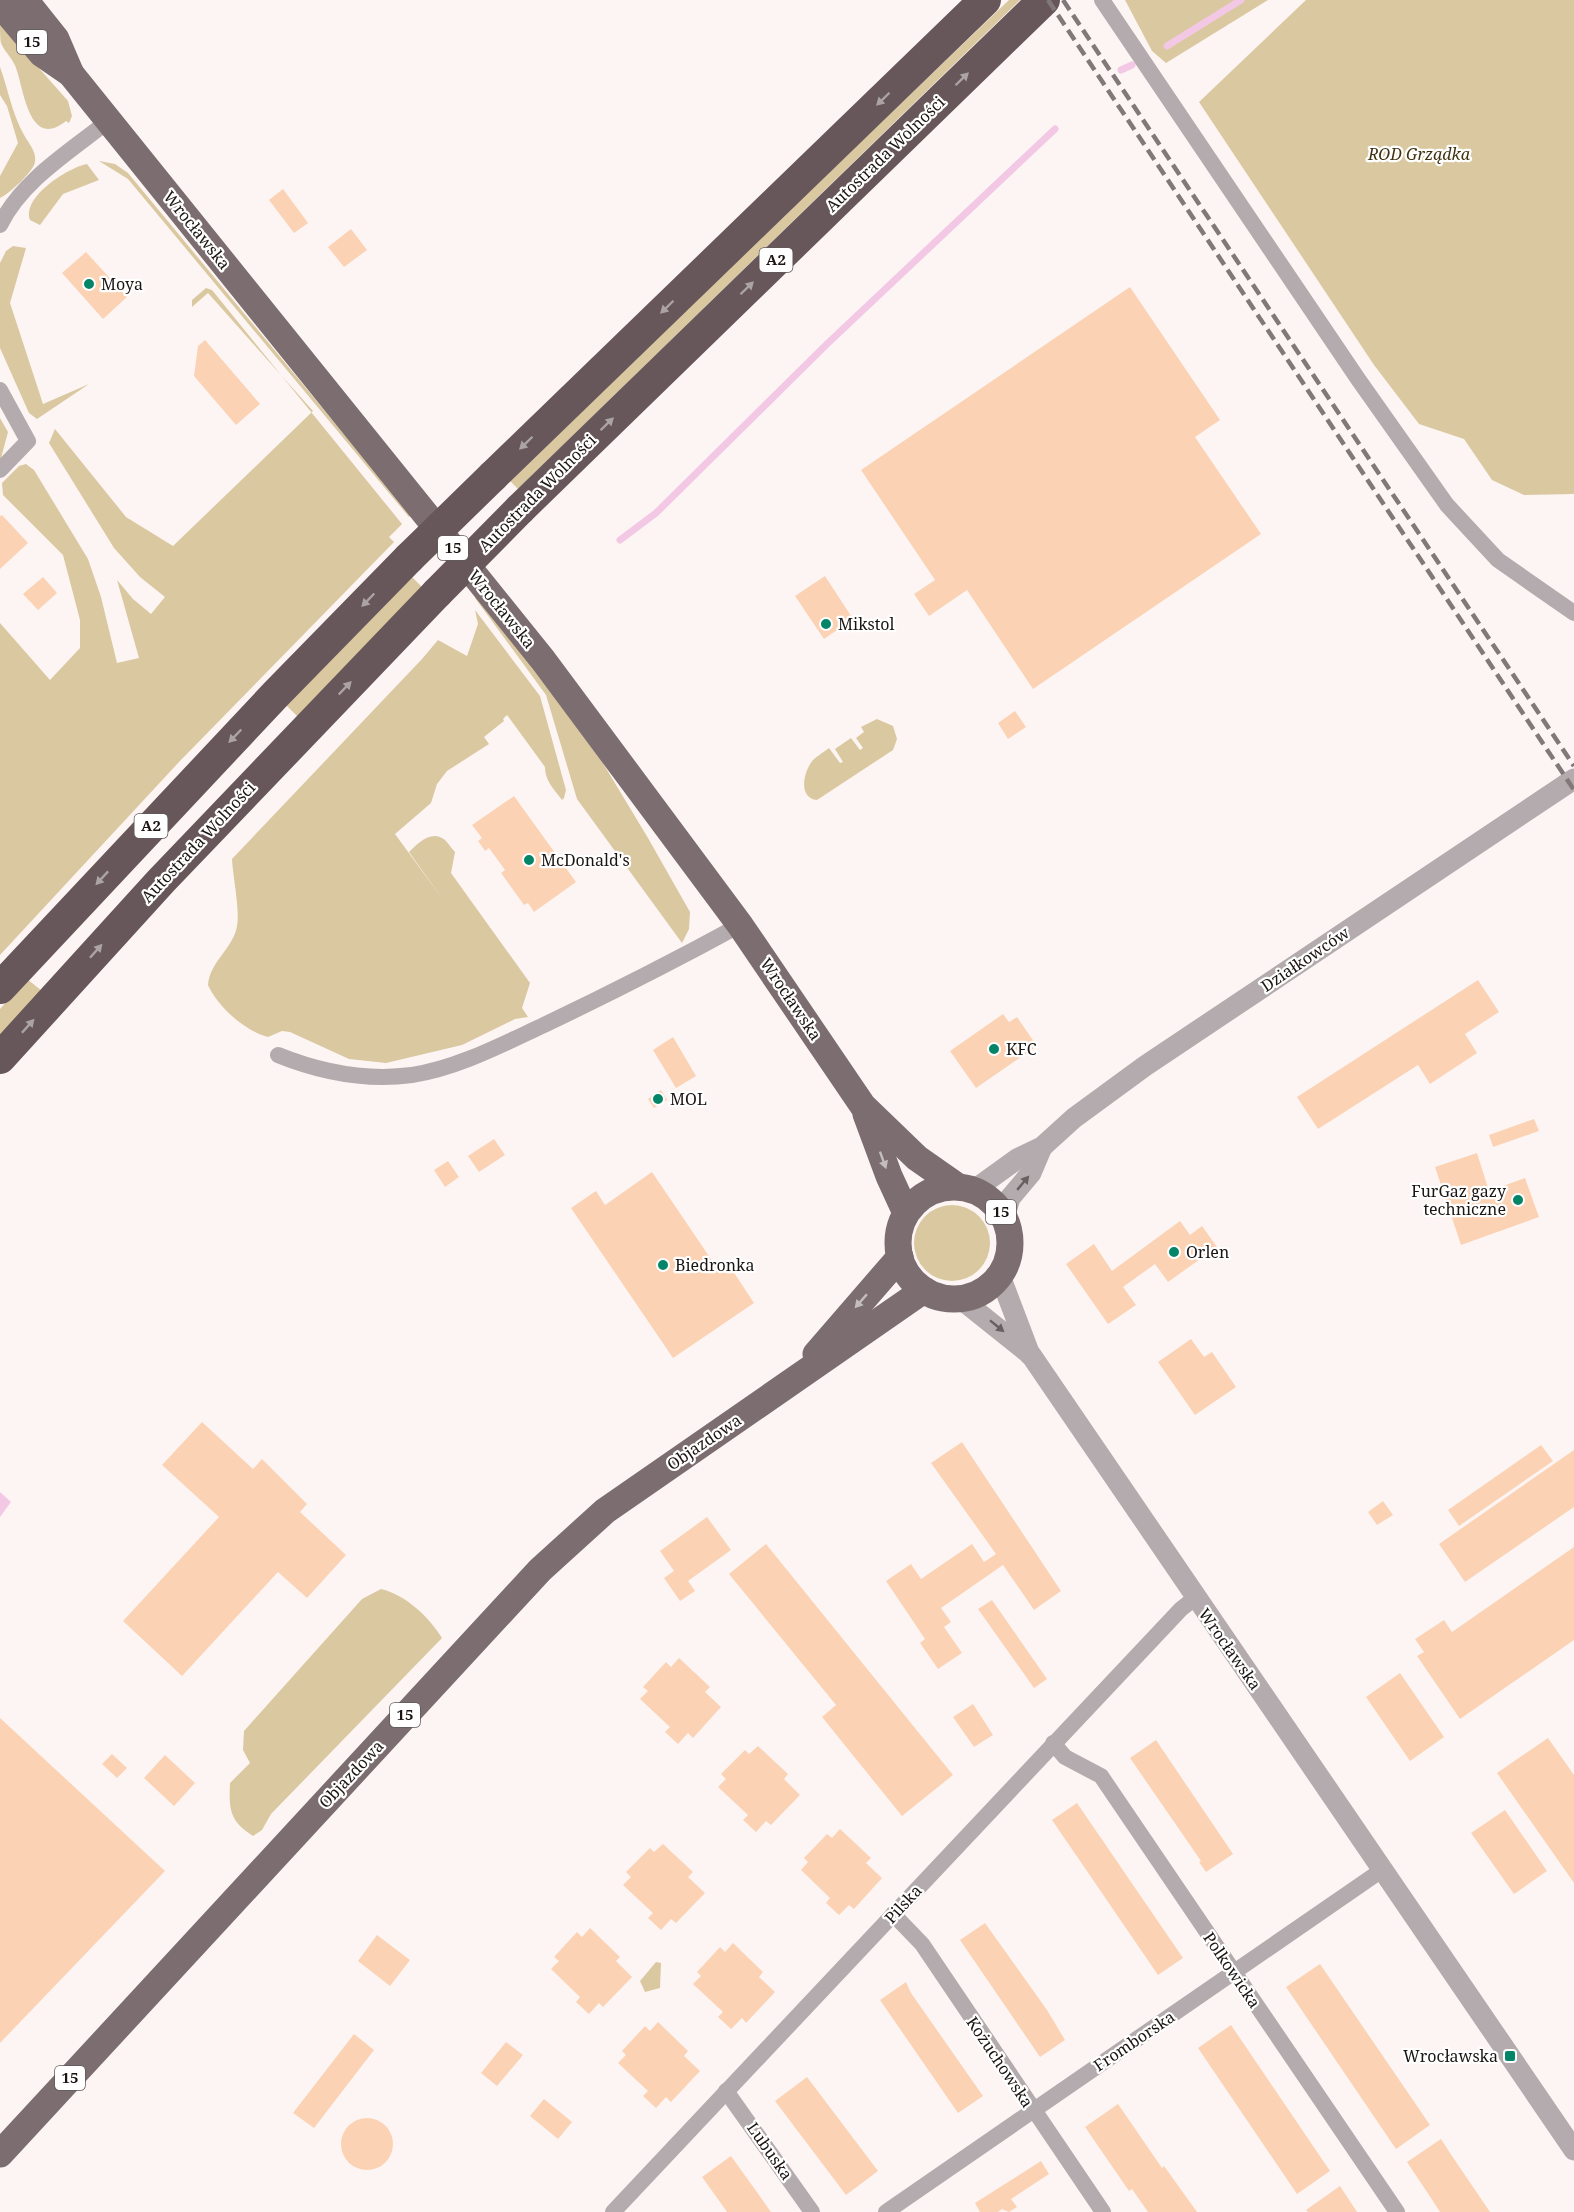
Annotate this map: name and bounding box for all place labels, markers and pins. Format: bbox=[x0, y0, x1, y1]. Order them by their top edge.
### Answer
place label: Moya bbox=[101, 273, 143, 295]
marker: Moya bbox=[82, 277, 96, 291]
place label: Mikstol bbox=[838, 613, 895, 635]
marker: Mikstol bbox=[819, 617, 833, 631]
place label: McDonald's bbox=[541, 849, 630, 871]
marker: McDonald's bbox=[522, 853, 536, 867]
place label: KFC bbox=[1006, 1038, 1037, 1060]
marker: KFC bbox=[987, 1042, 1001, 1056]
place label: MOL bbox=[670, 1088, 707, 1110]
marker: MOL bbox=[651, 1092, 665, 1106]
place label: FurGaz gazy techniczne bbox=[1411, 1180, 1507, 1220]
marker: FurGaz gazy techniczne bbox=[1511, 1193, 1525, 1207]
place label: Orlen bbox=[1186, 1241, 1229, 1263]
marker: Orlen bbox=[1167, 1245, 1181, 1259]
place label: Biedronka bbox=[675, 1254, 754, 1276]
marker: Biedronka bbox=[656, 1258, 670, 1272]
place label: Wrocławska bbox=[1403, 2045, 1498, 2067]
marker: Wrocławska bbox=[1503, 2049, 1517, 2063]

